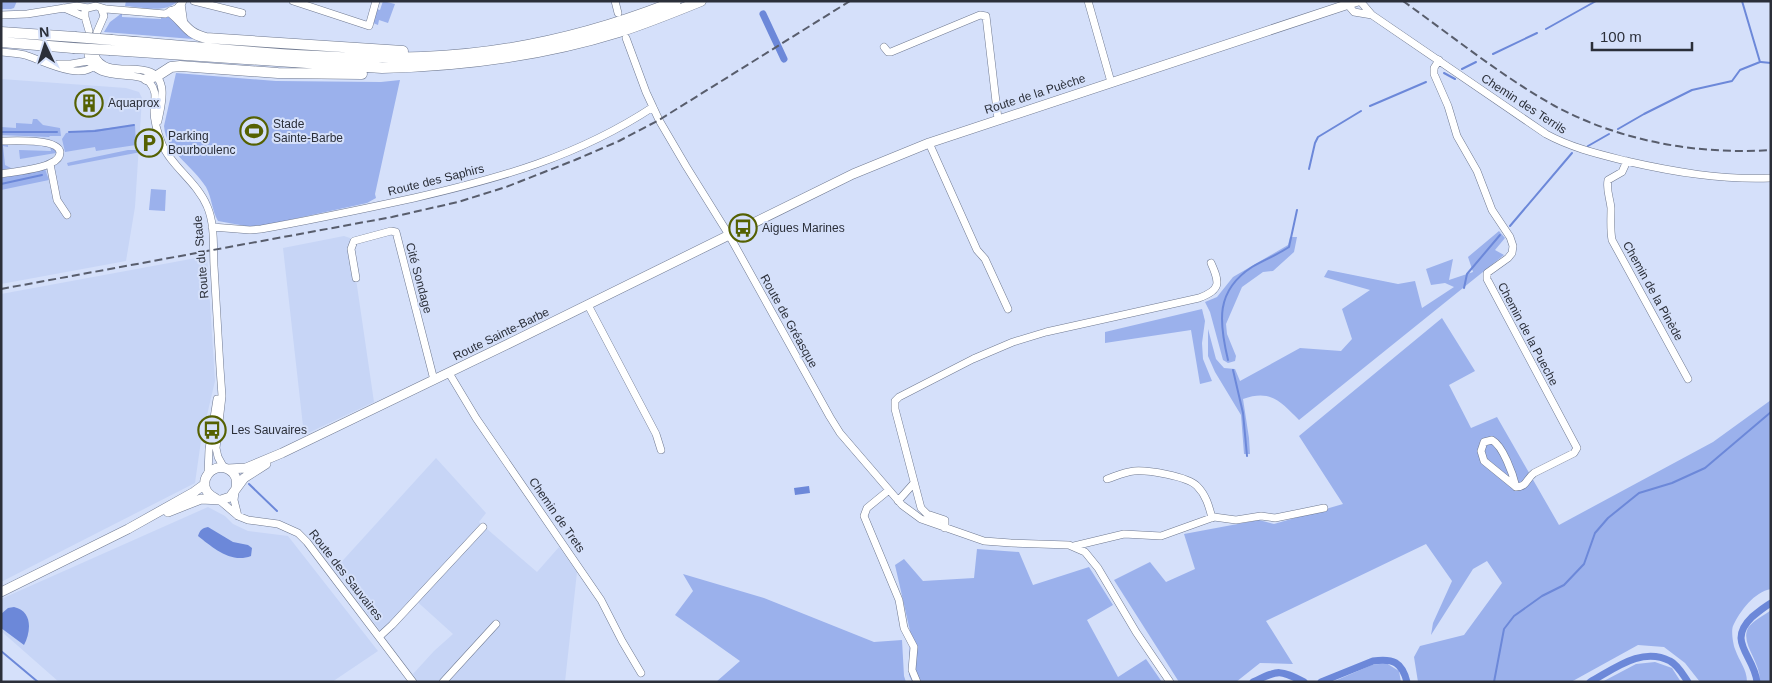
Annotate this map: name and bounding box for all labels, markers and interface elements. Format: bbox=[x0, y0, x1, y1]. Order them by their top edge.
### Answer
north arrow bbox=[20, 20, 70, 70]
scale bar bbox=[1592, 20, 1692, 52]
text: N bbox=[38, 24, 50, 40]
text: 100 m bbox=[1600, 28, 1642, 45]
street label: Route de la Puèche bbox=[983, 71, 1088, 117]
street label: Chemin des Terrils bbox=[1479, 71, 1569, 137]
building icon: Aquaprox bbox=[74, 88, 104, 118]
place label: Aquaprox bbox=[108, 96, 159, 110]
sports icon: Stade Sainte-Barbe bbox=[239, 116, 269, 146]
place label: Stade Sainte-Barbe bbox=[273, 117, 343, 145]
parking icon: Parking Bourboulenc bbox=[134, 128, 164, 158]
place label: Parking Bourboulenc bbox=[168, 129, 235, 157]
street label: Route des Saphirs bbox=[386, 161, 486, 199]
bus stop icon: Aigues Marines bbox=[728, 213, 758, 243]
street label: Route du Stade bbox=[190, 215, 212, 299]
place label: Aigues Marines bbox=[762, 221, 845, 235]
street label: Chemin de la Pinède bbox=[1620, 239, 1686, 343]
street label: Cité Sondage bbox=[403, 241, 435, 315]
street label: Route de Gréasque bbox=[757, 272, 821, 370]
street label: Chemin de la Pueche bbox=[1495, 280, 1561, 388]
street label: Route Sainte-Barbe bbox=[451, 304, 552, 363]
bus stop icon: Les Sauvaires bbox=[197, 415, 227, 445]
place label: Les Sauvaires bbox=[231, 423, 307, 437]
street label: Chemin de Trets bbox=[526, 475, 588, 555]
street label: Route des Sauvaires bbox=[306, 527, 386, 623]

